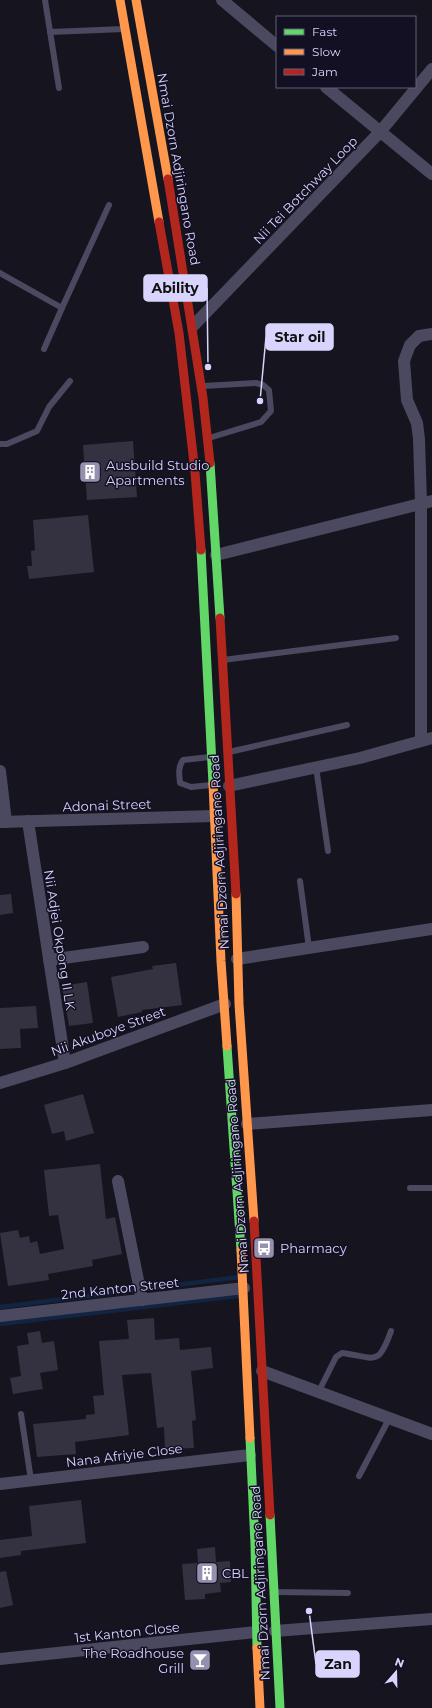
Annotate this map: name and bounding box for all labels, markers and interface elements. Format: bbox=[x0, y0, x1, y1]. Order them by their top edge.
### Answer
legend bbox=[276, 16, 416, 88]
text: Fast bbox=[312, 24, 337, 39]
text: Slow bbox=[312, 44, 341, 59]
text: Jam bbox=[311, 64, 338, 79]
street label: Nmai Dzorn Adjiringano Road bbox=[154, 72, 204, 266]
street label: Nii Tei Botchway Loop bbox=[250, 133, 361, 247]
callout: Ability bbox=[144, 275, 207, 301]
text: Ability bbox=[150, 279, 199, 297]
callout: Star oil bbox=[266, 324, 333, 350]
text: Star oil bbox=[274, 328, 326, 346]
place label: Ausbuild Studio Apartments bbox=[106, 457, 210, 488]
building icon: Ausbuild Studio Apartments bbox=[77, 459, 103, 485]
street label: Nmai Dzorn Adjiringano Road bbox=[206, 754, 232, 950]
street label: Adonai Street bbox=[62, 795, 152, 815]
street label: Nii Adjei Okpong II LK bbox=[41, 869, 79, 1012]
street label: Nii Akuboye Street bbox=[48, 1003, 168, 1059]
street label: Nmai Dzorn Adjiringano Road bbox=[222, 1078, 252, 1274]
bus stop icon: Pharmacy bbox=[251, 1235, 277, 1261]
place label: Pharmacy bbox=[280, 1240, 348, 1256]
street label: 2nd Kanton Street bbox=[60, 1274, 180, 1302]
street label: Nana Afriyie Close bbox=[65, 1440, 183, 1470]
street label: Nmai Dzorn Adjiringano Road bbox=[247, 1485, 273, 1681]
building icon: CBL bbox=[194, 1560, 220, 1586]
place label: CBL bbox=[222, 1565, 249, 1581]
street label: 1st Kanton Close bbox=[74, 1619, 181, 1645]
place label: The Roadhouse Grill bbox=[83, 1645, 184, 1676]
bar icon: The Roadhouse Grill bbox=[187, 1647, 213, 1673]
callout: Zan bbox=[316, 1651, 359, 1677]
north arrow bbox=[376, 1652, 416, 1692]
text: Zan bbox=[324, 1655, 352, 1673]
text: N bbox=[393, 1655, 406, 1671]

